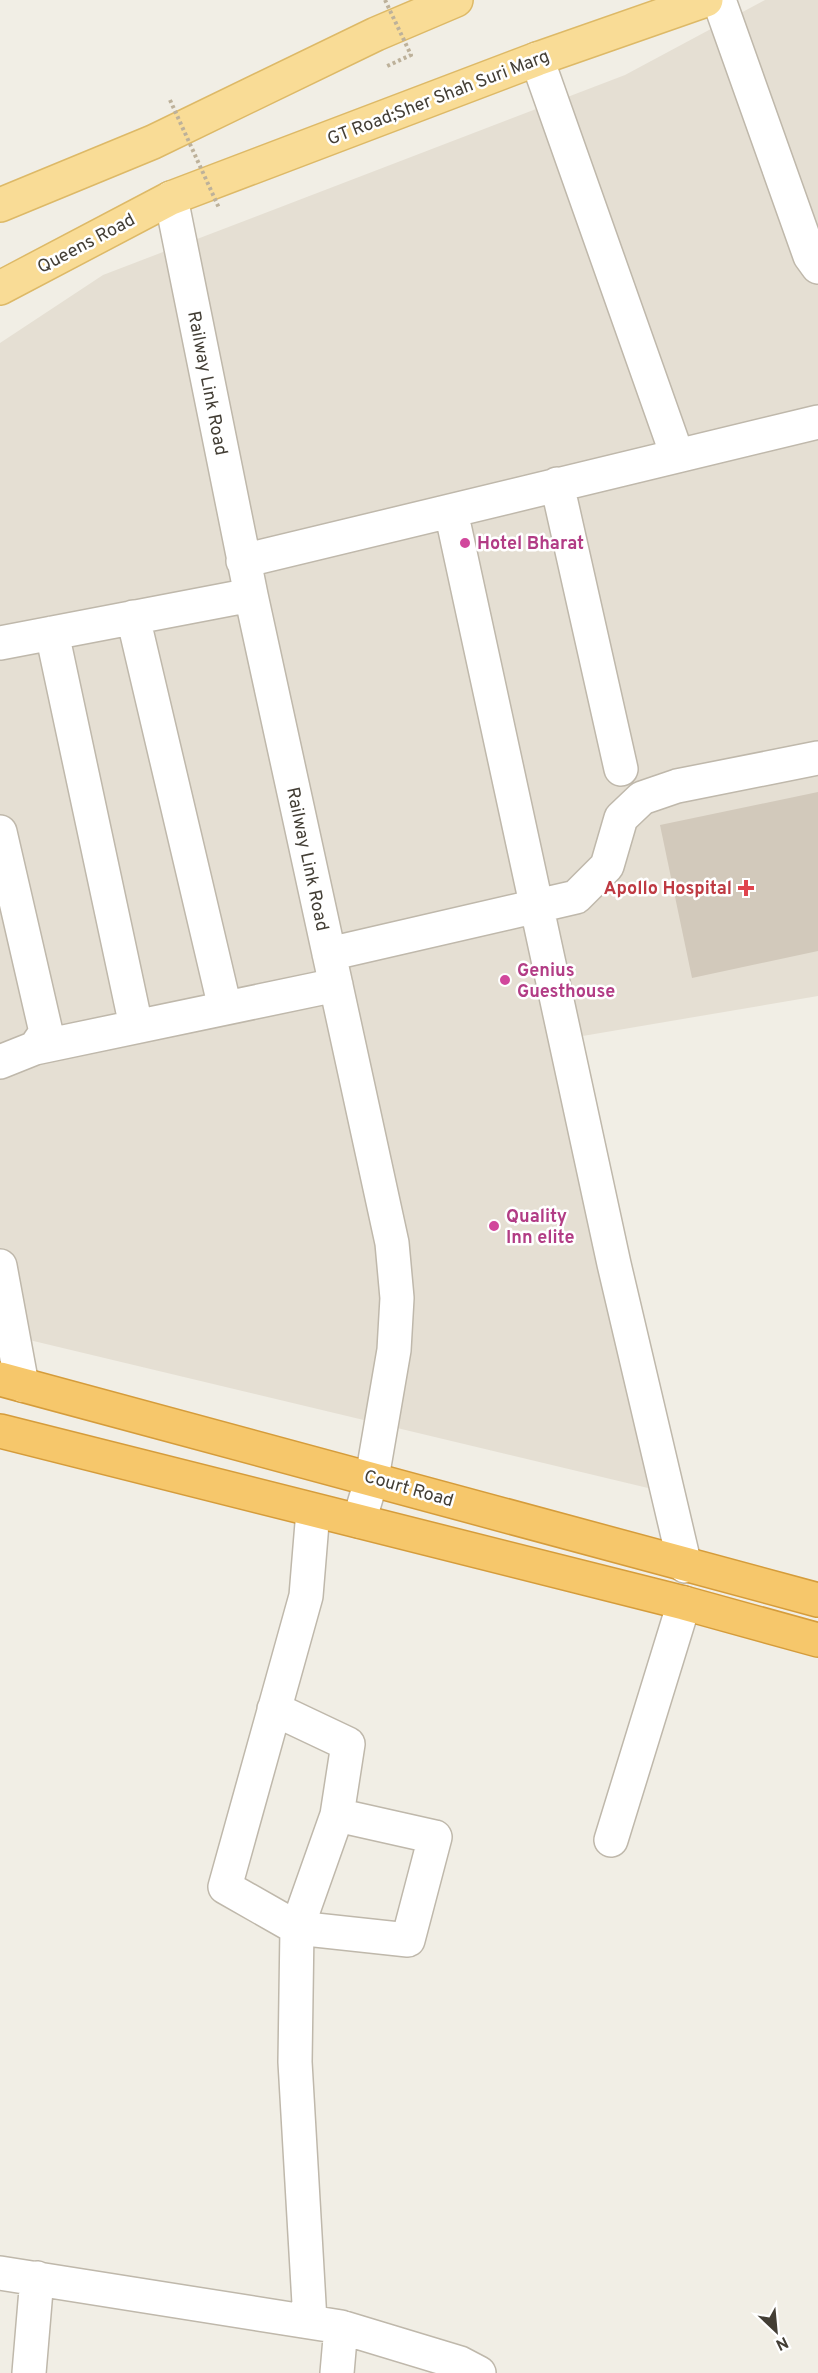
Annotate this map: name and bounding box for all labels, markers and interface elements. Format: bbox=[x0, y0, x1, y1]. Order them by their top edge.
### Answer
street label: GT Road;Sher Shah Suri Marg bbox=[324, 45, 553, 151]
street label: Queens Road bbox=[34, 209, 140, 280]
street label: Railway Link Road bbox=[181, 309, 232, 457]
place label: Hotel Bharat bbox=[477, 533, 584, 556]
marker: Hotel Bharat bbox=[458, 536, 472, 550]
street label: Railway Link Road bbox=[280, 785, 333, 933]
place label: Apollo Hospital bbox=[604, 878, 732, 901]
marker: Apollo Hospital bbox=[737, 879, 755, 897]
place label: Genius Guesthouse bbox=[517, 960, 615, 1004]
marker: Genius Guesthouse bbox=[498, 973, 512, 987]
place label: Quality Inn elite bbox=[506, 1206, 575, 1250]
marker: Quality Inn elite bbox=[487, 1219, 501, 1233]
street label: Court Road bbox=[361, 1466, 456, 1513]
north arrow bbox=[746, 2301, 806, 2361]
text: N bbox=[772, 2331, 791, 2354]

